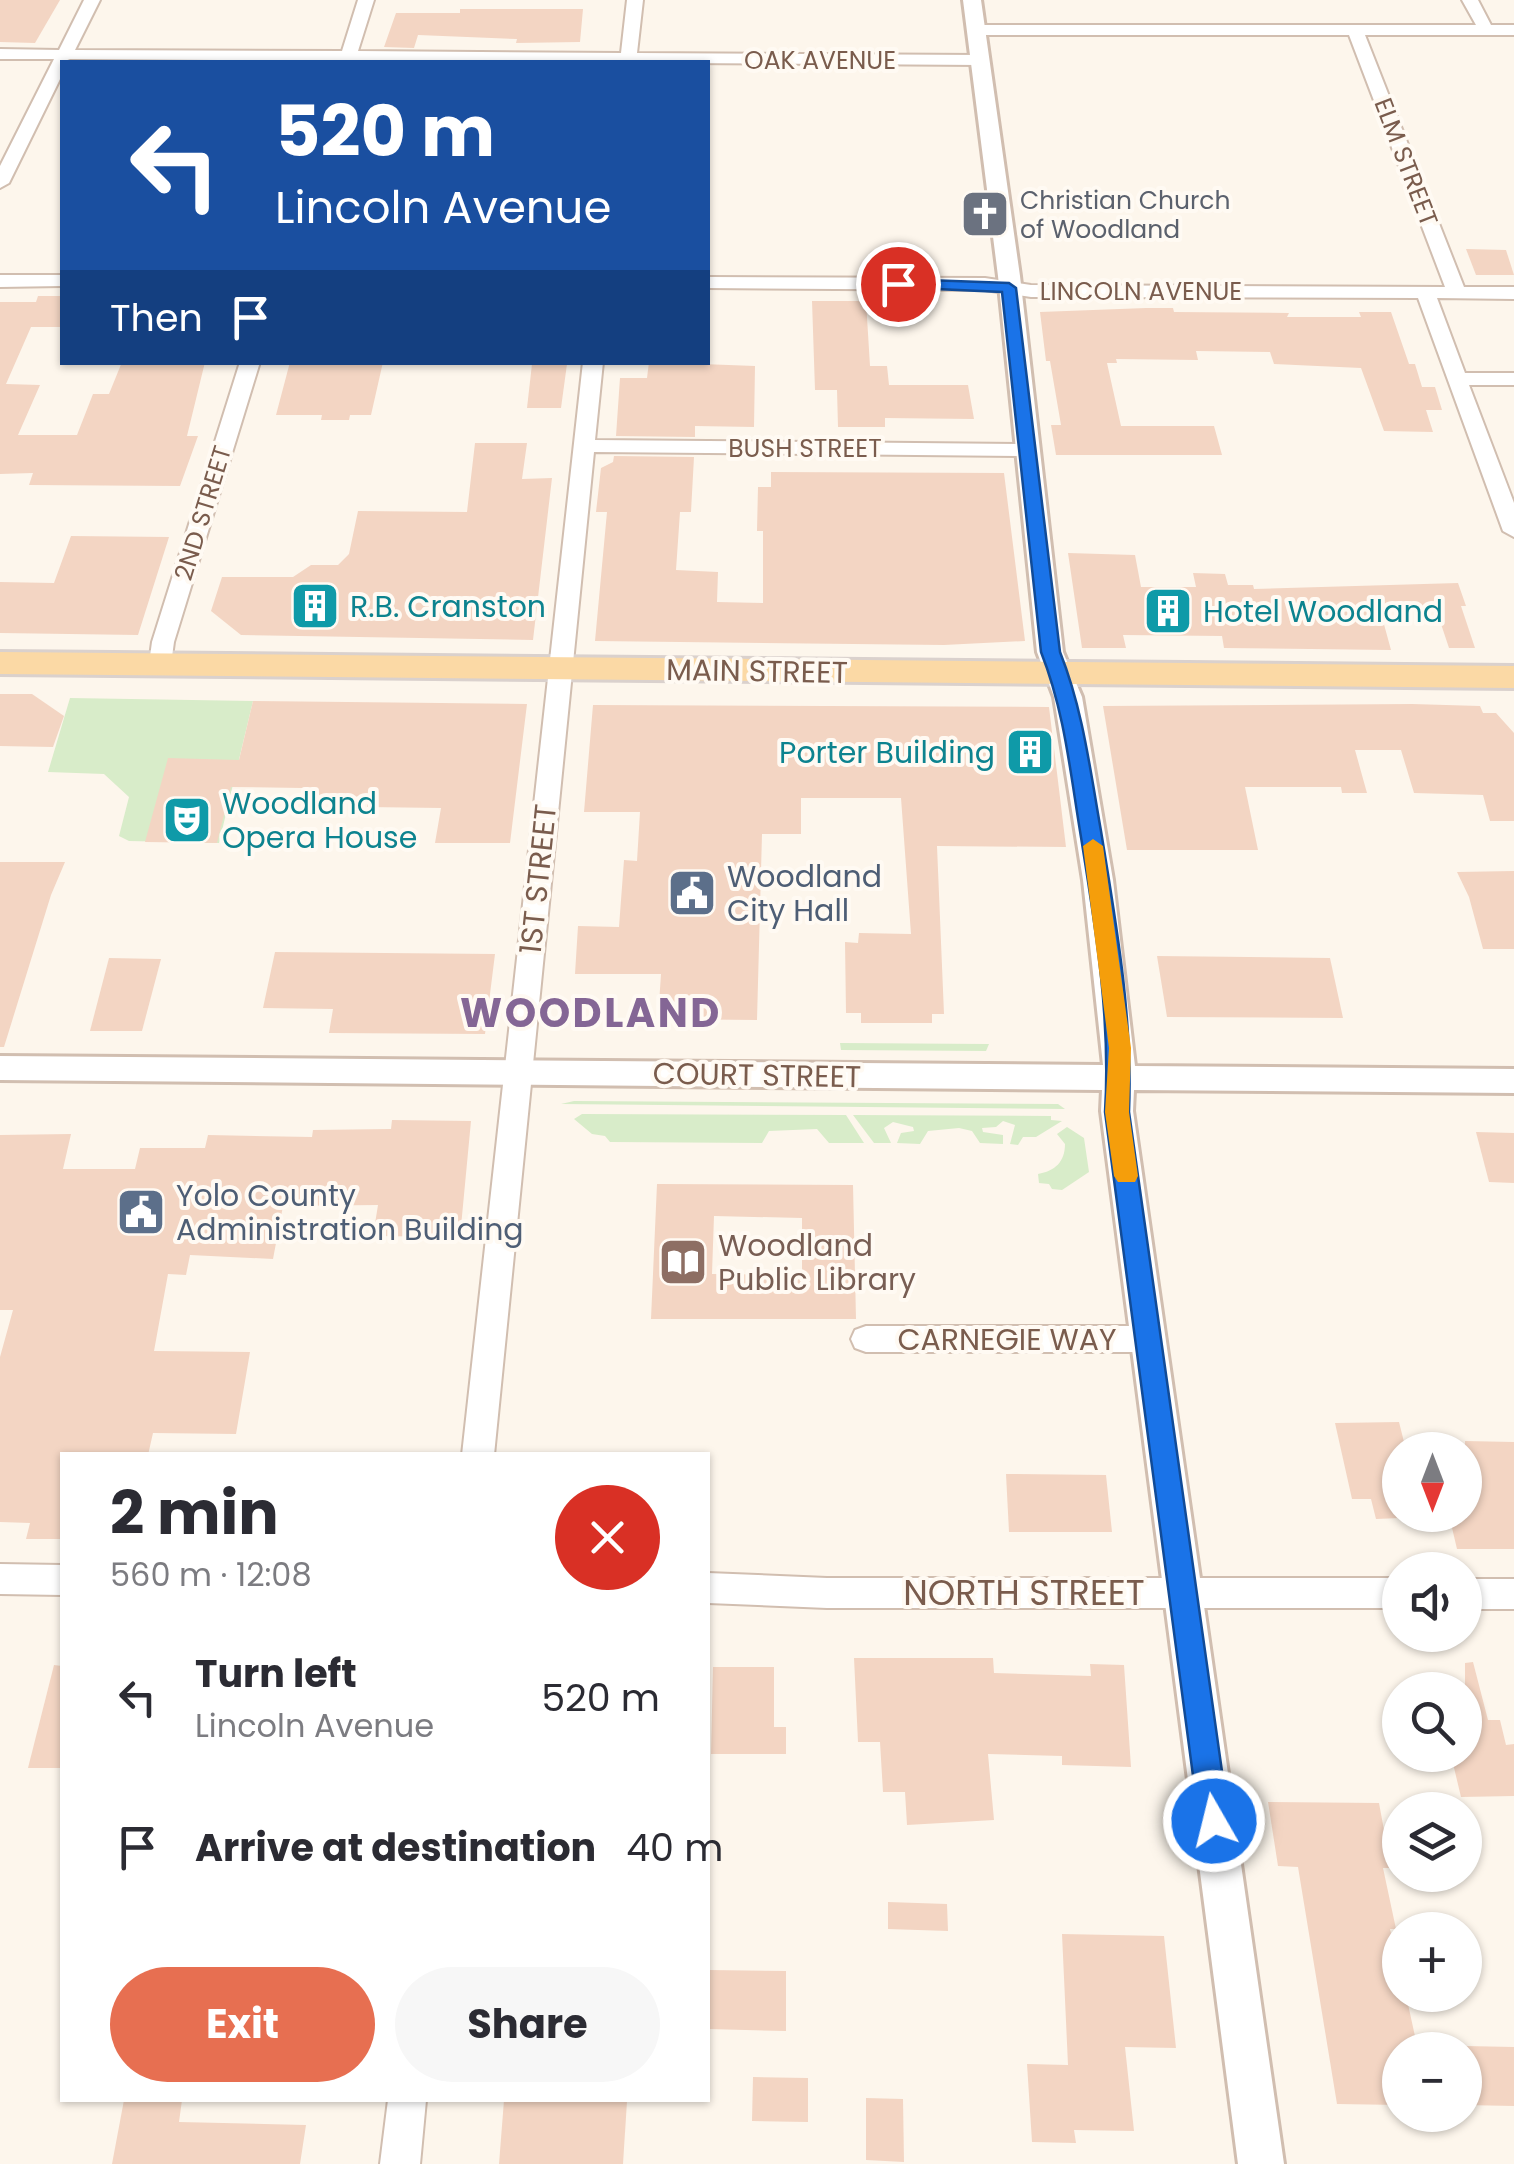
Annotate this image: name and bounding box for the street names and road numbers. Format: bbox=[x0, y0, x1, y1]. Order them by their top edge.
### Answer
street label: OAK AVENUE bbox=[744, 43, 896, 78]
street label: ELM STREET bbox=[1366, 93, 1446, 231]
street label: LINCOLN AVENUE bbox=[1040, 274, 1242, 309]
street label: BUSH STREET bbox=[728, 431, 882, 466]
street label: 2ND STREET bbox=[166, 441, 240, 585]
street label: MAIN STREET bbox=[666, 648, 848, 694]
street label: 1ST STREET bbox=[509, 802, 567, 956]
street label: COURT STREET bbox=[652, 1052, 862, 1098]
street label: CARNEGIE WAY bbox=[897, 1318, 1117, 1361]
street label: NORTH STREET bbox=[903, 1568, 1145, 1617]

